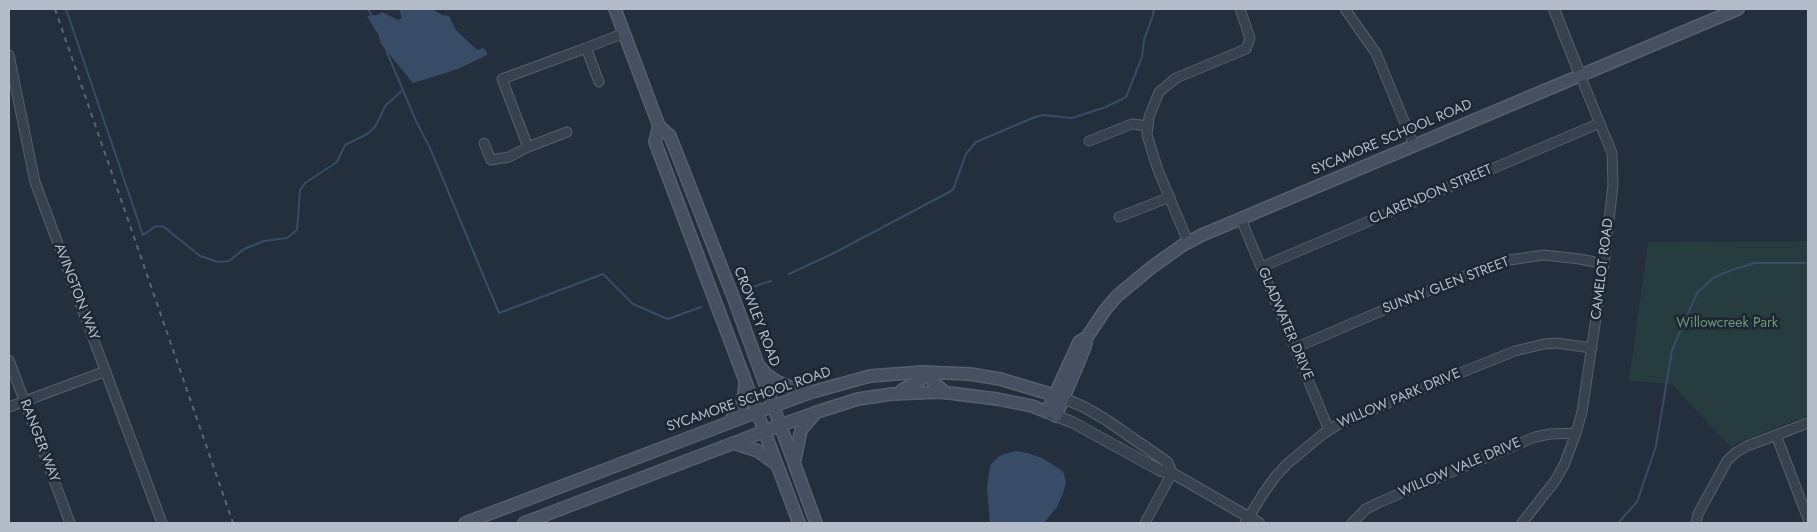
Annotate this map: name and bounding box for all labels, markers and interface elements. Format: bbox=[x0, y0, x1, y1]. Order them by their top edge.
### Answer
street label: SYCAMORE SCHOOL ROAD bbox=[1309, 97, 1475, 179]
street label: CLARENDON STREET bbox=[1367, 162, 1495, 228]
street label: CAMELOT ROAD bbox=[1588, 217, 1618, 321]
street label: AVINGTON WAY bbox=[50, 241, 102, 343]
street label: SUNNY GLEN STREET bbox=[1380, 254, 1512, 318]
street label: CROWLEY ROAD bbox=[729, 265, 783, 369]
street label: GLADWATER DRIVE bbox=[1254, 265, 1316, 383]
park label: Willowcreek Park bbox=[1676, 316, 1778, 332]
street label: SYCAMORE SCHOOL ROAD bbox=[665, 364, 833, 436]
street label: WILLOW PARK DRIVE bbox=[1335, 366, 1463, 432]
street label: RANGER WAY bbox=[16, 397, 62, 485]
street label: WILLOW VALE DRIVE bbox=[1396, 435, 1524, 501]

